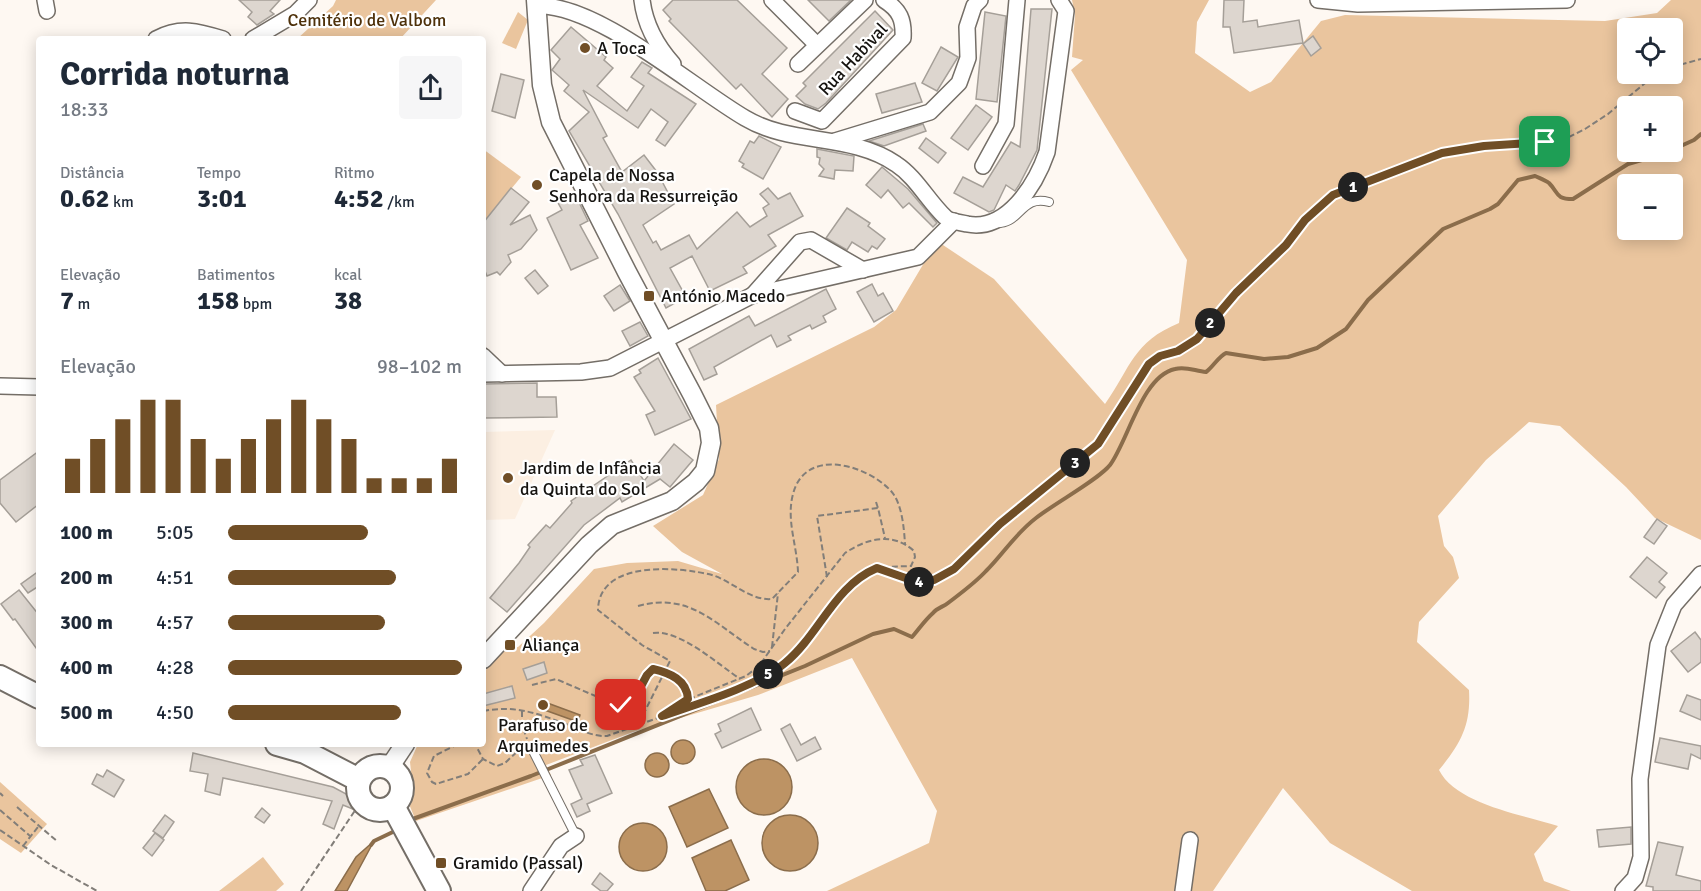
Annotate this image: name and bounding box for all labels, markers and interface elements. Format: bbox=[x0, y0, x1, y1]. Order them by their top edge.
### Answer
park label: Cemitério de Valbom bbox=[288, 9, 446, 31]
street label: Rua Habival bbox=[814, 18, 892, 100]
map controls bbox=[1617, 18, 1683, 240]
button: locate bbox=[1617, 18, 1683, 84]
place label: A Toca bbox=[597, 37, 646, 59]
marker: A Toca bbox=[578, 41, 592, 55]
text: Corrida noturna bbox=[60, 54, 290, 95]
button: share bbox=[399, 56, 462, 119]
button: + bbox=[1617, 96, 1683, 162]
text: 18:33 bbox=[60, 97, 109, 122]
pin bbox=[1519, 116, 1570, 167]
icon: arrive bbox=[1528, 125, 1561, 158]
text: Distância bbox=[60, 163, 124, 183]
text: Tempo bbox=[197, 163, 241, 183]
text: Ritmo bbox=[334, 163, 375, 183]
place label: Capela de Nossa Senhora da Ressurreição bbox=[549, 164, 738, 207]
pin: 1 bbox=[1338, 172, 1368, 202]
button: − bbox=[1617, 174, 1683, 240]
text: 1 bbox=[1349, 177, 1357, 197]
marker: Capela de Nossa Senhora da Ressurreição bbox=[530, 178, 544, 192]
text: 0.62 bbox=[60, 183, 110, 215]
text: 3:01 bbox=[197, 183, 247, 215]
text: 4:52 bbox=[334, 183, 384, 215]
text: km bbox=[110, 192, 134, 212]
text: /km bbox=[384, 192, 415, 212]
text: Elevação bbox=[60, 265, 121, 285]
text: Batimentos bbox=[197, 265, 275, 285]
text: kcal bbox=[334, 265, 362, 285]
text: 7 bbox=[60, 285, 74, 317]
text: 158 bbox=[197, 285, 239, 317]
text: 38 bbox=[334, 285, 362, 317]
place label: António Macedo bbox=[661, 285, 785, 307]
marker: António Macedo bbox=[642, 289, 656, 303]
text: m bbox=[74, 294, 90, 314]
text: bpm bbox=[239, 294, 272, 314]
pin: 2 bbox=[1195, 308, 1225, 338]
text: 2 bbox=[1206, 313, 1214, 333]
text: Elevação bbox=[60, 354, 136, 379]
text: 98–102 m bbox=[377, 354, 462, 379]
pin: 3 bbox=[1060, 448, 1090, 478]
text: 3 bbox=[1071, 453, 1079, 473]
place label: Jardim de Infância da Quinta do Sol bbox=[520, 457, 661, 500]
marker: Jardim de Infância da Quinta do Sol bbox=[501, 471, 515, 485]
text: 100 m bbox=[60, 520, 113, 545]
text: 5:05 bbox=[156, 520, 194, 545]
text: 200 m bbox=[60, 565, 113, 590]
text: 4:51 bbox=[156, 565, 194, 590]
pin: 4 bbox=[904, 567, 934, 597]
text: 4 bbox=[915, 572, 923, 592]
text: 300 m bbox=[60, 610, 113, 635]
text: 4:57 bbox=[156, 610, 194, 635]
place label: Aliança bbox=[522, 634, 579, 656]
marker: Aliança bbox=[503, 638, 517, 652]
text: 400 m bbox=[60, 655, 113, 680]
text: 4:28 bbox=[156, 655, 194, 680]
pin: 5 bbox=[753, 659, 783, 689]
text: 5 bbox=[764, 664, 772, 684]
pin bbox=[595, 679, 646, 730]
icon: check bbox=[604, 688, 637, 721]
marker: Parafuso de Arquimedes bbox=[536, 698, 550, 712]
text: 500 m bbox=[60, 700, 113, 725]
text: 4:50 bbox=[156, 700, 194, 725]
place label: Parafuso de Arquimedes bbox=[497, 714, 589, 757]
place label: Gramido (Passal) bbox=[453, 852, 583, 874]
marker: Gramido (Passal) bbox=[434, 856, 448, 870]

